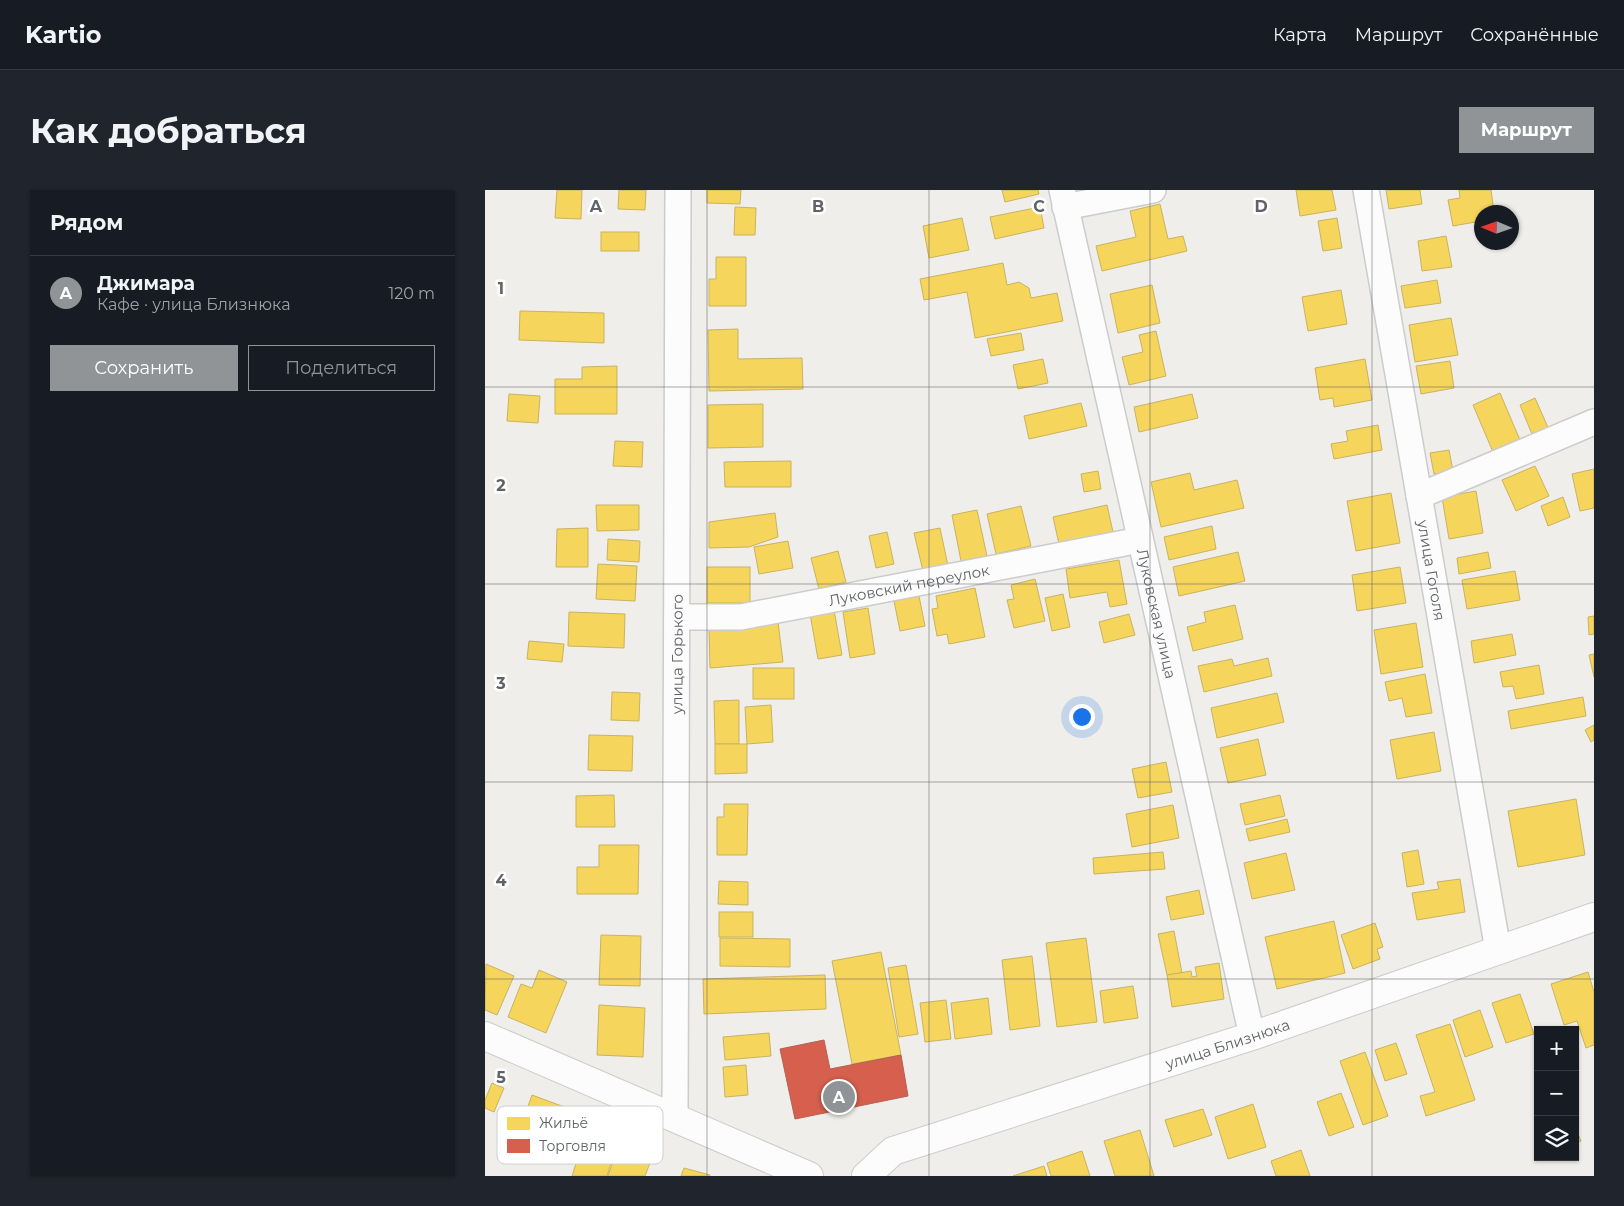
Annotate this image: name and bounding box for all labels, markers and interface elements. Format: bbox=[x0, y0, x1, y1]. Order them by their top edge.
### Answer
text: Kartio bbox=[25, 20, 101, 49]
text: Карта bbox=[1273, 24, 1327, 46]
text: Маршрут bbox=[1355, 24, 1442, 46]
text: Сохранённые bbox=[1470, 24, 1599, 46]
button: Маршрут bbox=[1459, 107, 1594, 153]
text: Как добраться bbox=[30, 109, 307, 152]
text: A bbox=[589, 197, 603, 216]
text: B bbox=[812, 197, 824, 216]
text: C bbox=[1033, 197, 1045, 216]
text: D bbox=[1254, 197, 1268, 216]
north arrow bbox=[1474, 205, 1519, 250]
text: Рядом bbox=[50, 210, 123, 235]
text: Джимара bbox=[97, 272, 195, 295]
text: 1 bbox=[498, 279, 504, 298]
text: A bbox=[60, 284, 72, 303]
text: 120 m bbox=[388, 284, 435, 303]
text: Кафе · улица Близнюка bbox=[97, 295, 290, 314]
button: Сохранить bbox=[50, 345, 238, 391]
button: Поделиться bbox=[248, 345, 435, 391]
text: 2 bbox=[496, 476, 506, 495]
street label: улица Гоголя bbox=[1414, 517, 1450, 622]
street label: Луковская улица bbox=[1133, 547, 1181, 680]
street label: Луковский переулок bbox=[827, 560, 991, 609]
street label: улица Горького bbox=[667, 594, 686, 715]
text: 3 bbox=[495, 674, 506, 693]
your location bbox=[1069, 704, 1095, 730]
text: 4 bbox=[495, 871, 507, 890]
street label: улица Близнюка bbox=[1162, 1014, 1292, 1073]
map controls bbox=[1534, 1026, 1579, 1161]
button: + bbox=[1534, 1026, 1579, 1071]
text: 5 bbox=[496, 1068, 506, 1087]
button: − bbox=[1534, 1071, 1579, 1116]
pin: A bbox=[823, 1078, 855, 1116]
legend bbox=[497, 1106, 663, 1164]
text: Жильё bbox=[539, 1114, 588, 1132]
button: layers bbox=[1534, 1116, 1579, 1161]
text: Торговля bbox=[539, 1137, 606, 1155]

